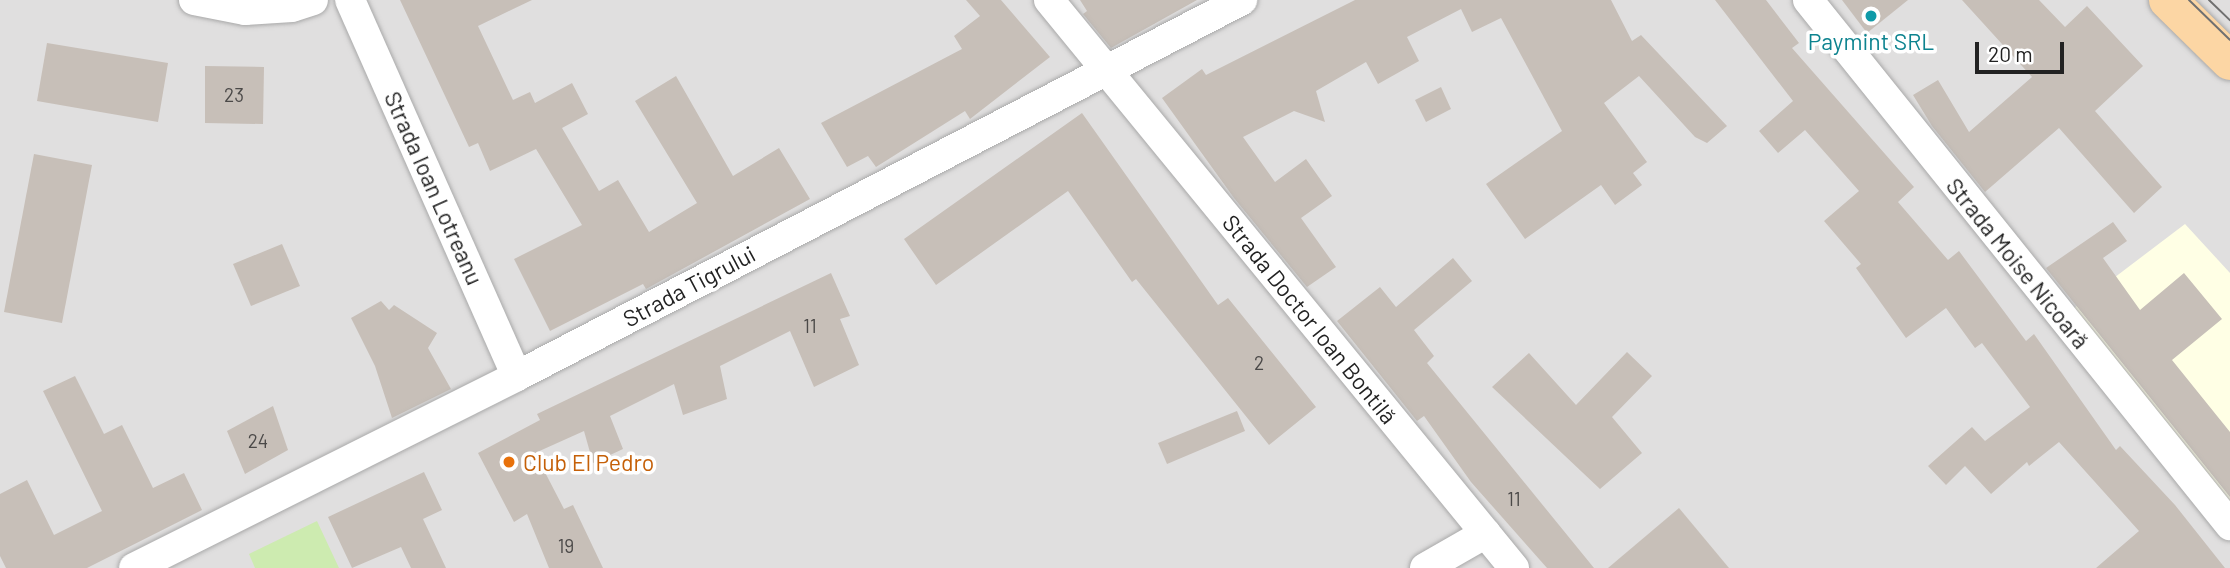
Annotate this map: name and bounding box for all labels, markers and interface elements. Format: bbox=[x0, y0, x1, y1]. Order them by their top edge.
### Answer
marker: Paymint SRL bbox=[1863, 8, 1879, 24]
place label: Paymint SRL bbox=[1808, 27, 1934, 55]
scale bar bbox=[1978, 28, 2067, 72]
text: 20 m bbox=[1988, 41, 2033, 66]
house number: 23 bbox=[224, 84, 244, 106]
street label: Strada Ioan Lotreanu bbox=[379, 87, 489, 289]
street label: Strada Moise Nicoară bbox=[1941, 172, 2095, 354]
street label: Strada Doctor Ioan Bontilă bbox=[1217, 209, 1403, 429]
street label: Strada Tigrului bbox=[618, 240, 760, 332]
house number: 11 bbox=[803, 315, 817, 337]
house number: 2 bbox=[1254, 352, 1264, 374]
house number: 24 bbox=[248, 430, 268, 452]
place label: Club El Pedro bbox=[523, 448, 654, 476]
marker: Club El Pedro bbox=[501, 454, 517, 470]
house number: 11 bbox=[1507, 488, 1521, 510]
house number: 19 bbox=[558, 535, 574, 557]

